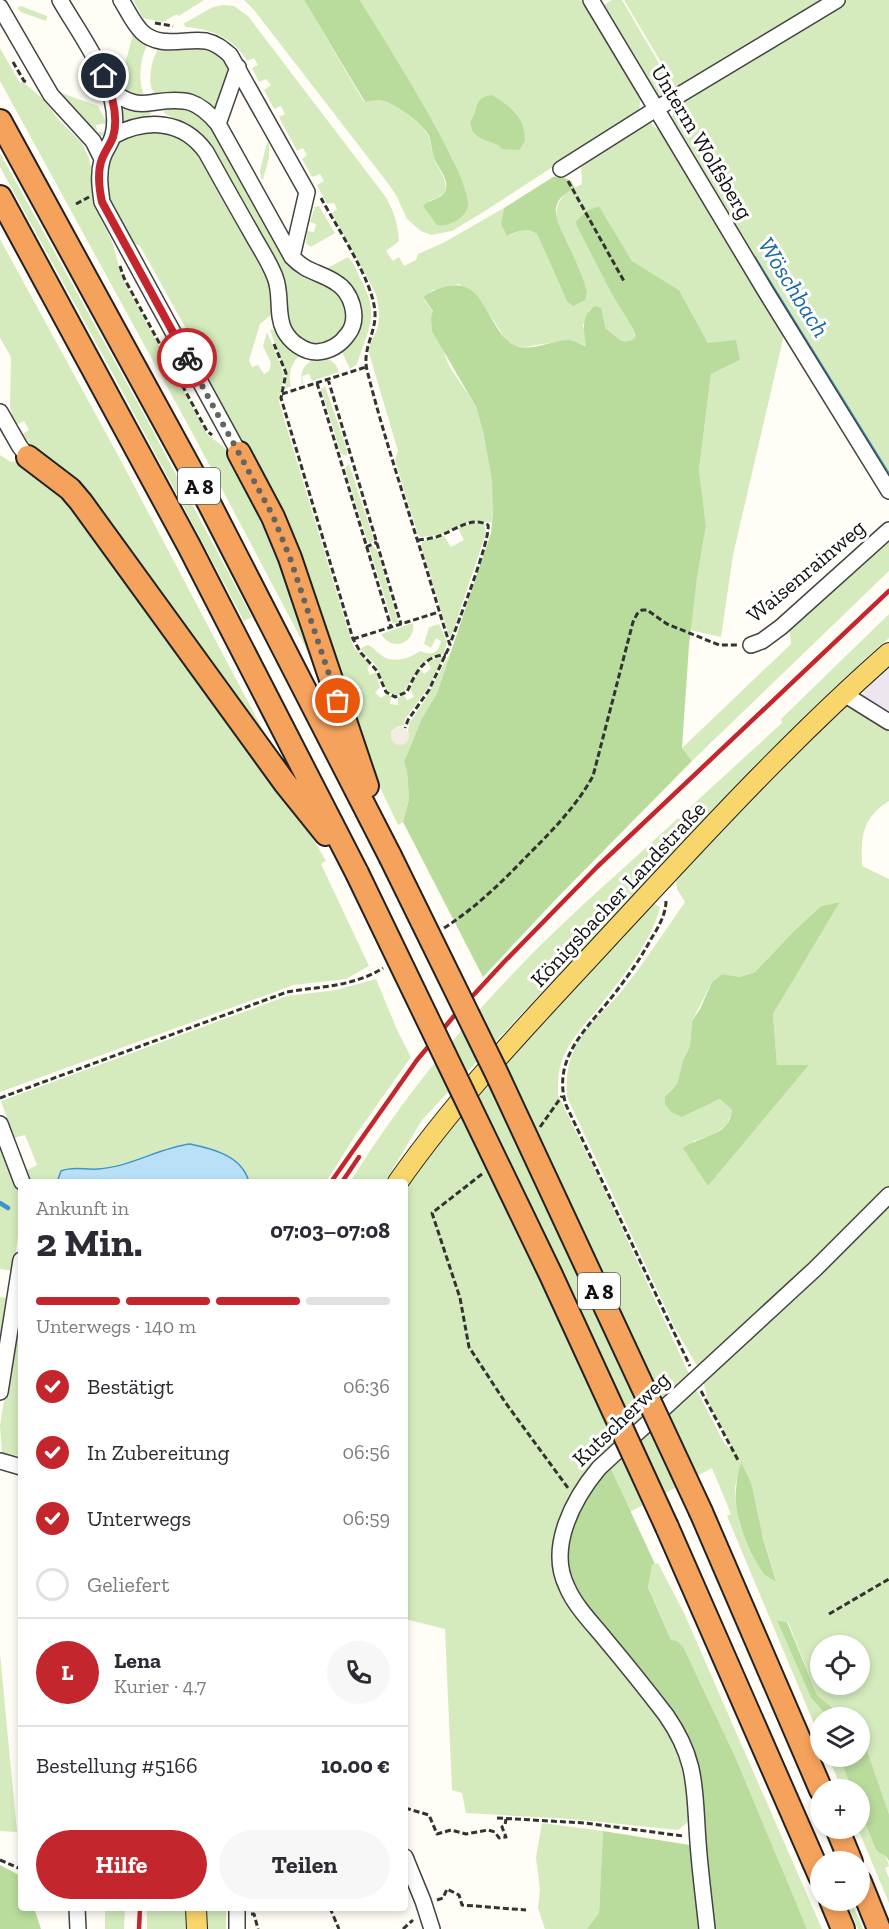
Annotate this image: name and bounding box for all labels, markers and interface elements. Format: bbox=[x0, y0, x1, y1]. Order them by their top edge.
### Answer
pin bbox=[78, 50, 129, 101]
icon: home bbox=[87, 59, 120, 92]
street label: Unterm Wolfsberg bbox=[645, 60, 759, 224]
water label: Wöschbach bbox=[752, 232, 836, 342]
courier bbox=[157, 328, 217, 388]
icon: bike bbox=[171, 342, 204, 375]
road number: A 8 bbox=[178, 468, 220, 504]
street label: Waisenrainweg bbox=[741, 514, 871, 628]
pin bbox=[312, 675, 363, 726]
icon: bag bbox=[321, 684, 354, 717]
street label: Königsbacher Landstraße bbox=[525, 796, 711, 992]
text: Ankunft in bbox=[36, 1196, 129, 1220]
text: 07:03–07:08 bbox=[270, 1217, 390, 1244]
text: 2 Min. bbox=[36, 1219, 143, 1266]
road number: A 8 bbox=[578, 1273, 620, 1309]
text: Unterwegs · 140 m bbox=[36, 1314, 196, 1338]
street label: Kutscherweg bbox=[567, 1366, 675, 1472]
icon: check bbox=[36, 1370, 69, 1403]
text: Bestätigt bbox=[87, 1373, 174, 1400]
text: 06:36 bbox=[343, 1374, 390, 1398]
icon: check bbox=[36, 1436, 69, 1469]
text: In Zubereitung bbox=[87, 1439, 230, 1466]
text: 06:56 bbox=[343, 1440, 390, 1464]
icon: check bbox=[36, 1502, 69, 1535]
text: Unterwegs bbox=[87, 1505, 191, 1532]
text: 06:59 bbox=[343, 1506, 390, 1530]
text: Geliefert bbox=[87, 1571, 170, 1598]
map controls bbox=[810, 1635, 870, 1911]
button: locate bbox=[810, 1635, 870, 1695]
button: phone bbox=[327, 1641, 390, 1704]
text: Lena bbox=[114, 1647, 161, 1674]
text: L bbox=[61, 1659, 74, 1686]
text: Kurier · 4.7 bbox=[114, 1674, 206, 1698]
button: layers bbox=[810, 1707, 870, 1767]
text: Bestellung #5166 bbox=[36, 1752, 198, 1779]
text: 10.00 € bbox=[321, 1752, 390, 1779]
button: + bbox=[810, 1779, 870, 1839]
button: Hilfe bbox=[36, 1830, 207, 1899]
button: Teilen bbox=[219, 1830, 390, 1899]
button: − bbox=[810, 1851, 870, 1911]

